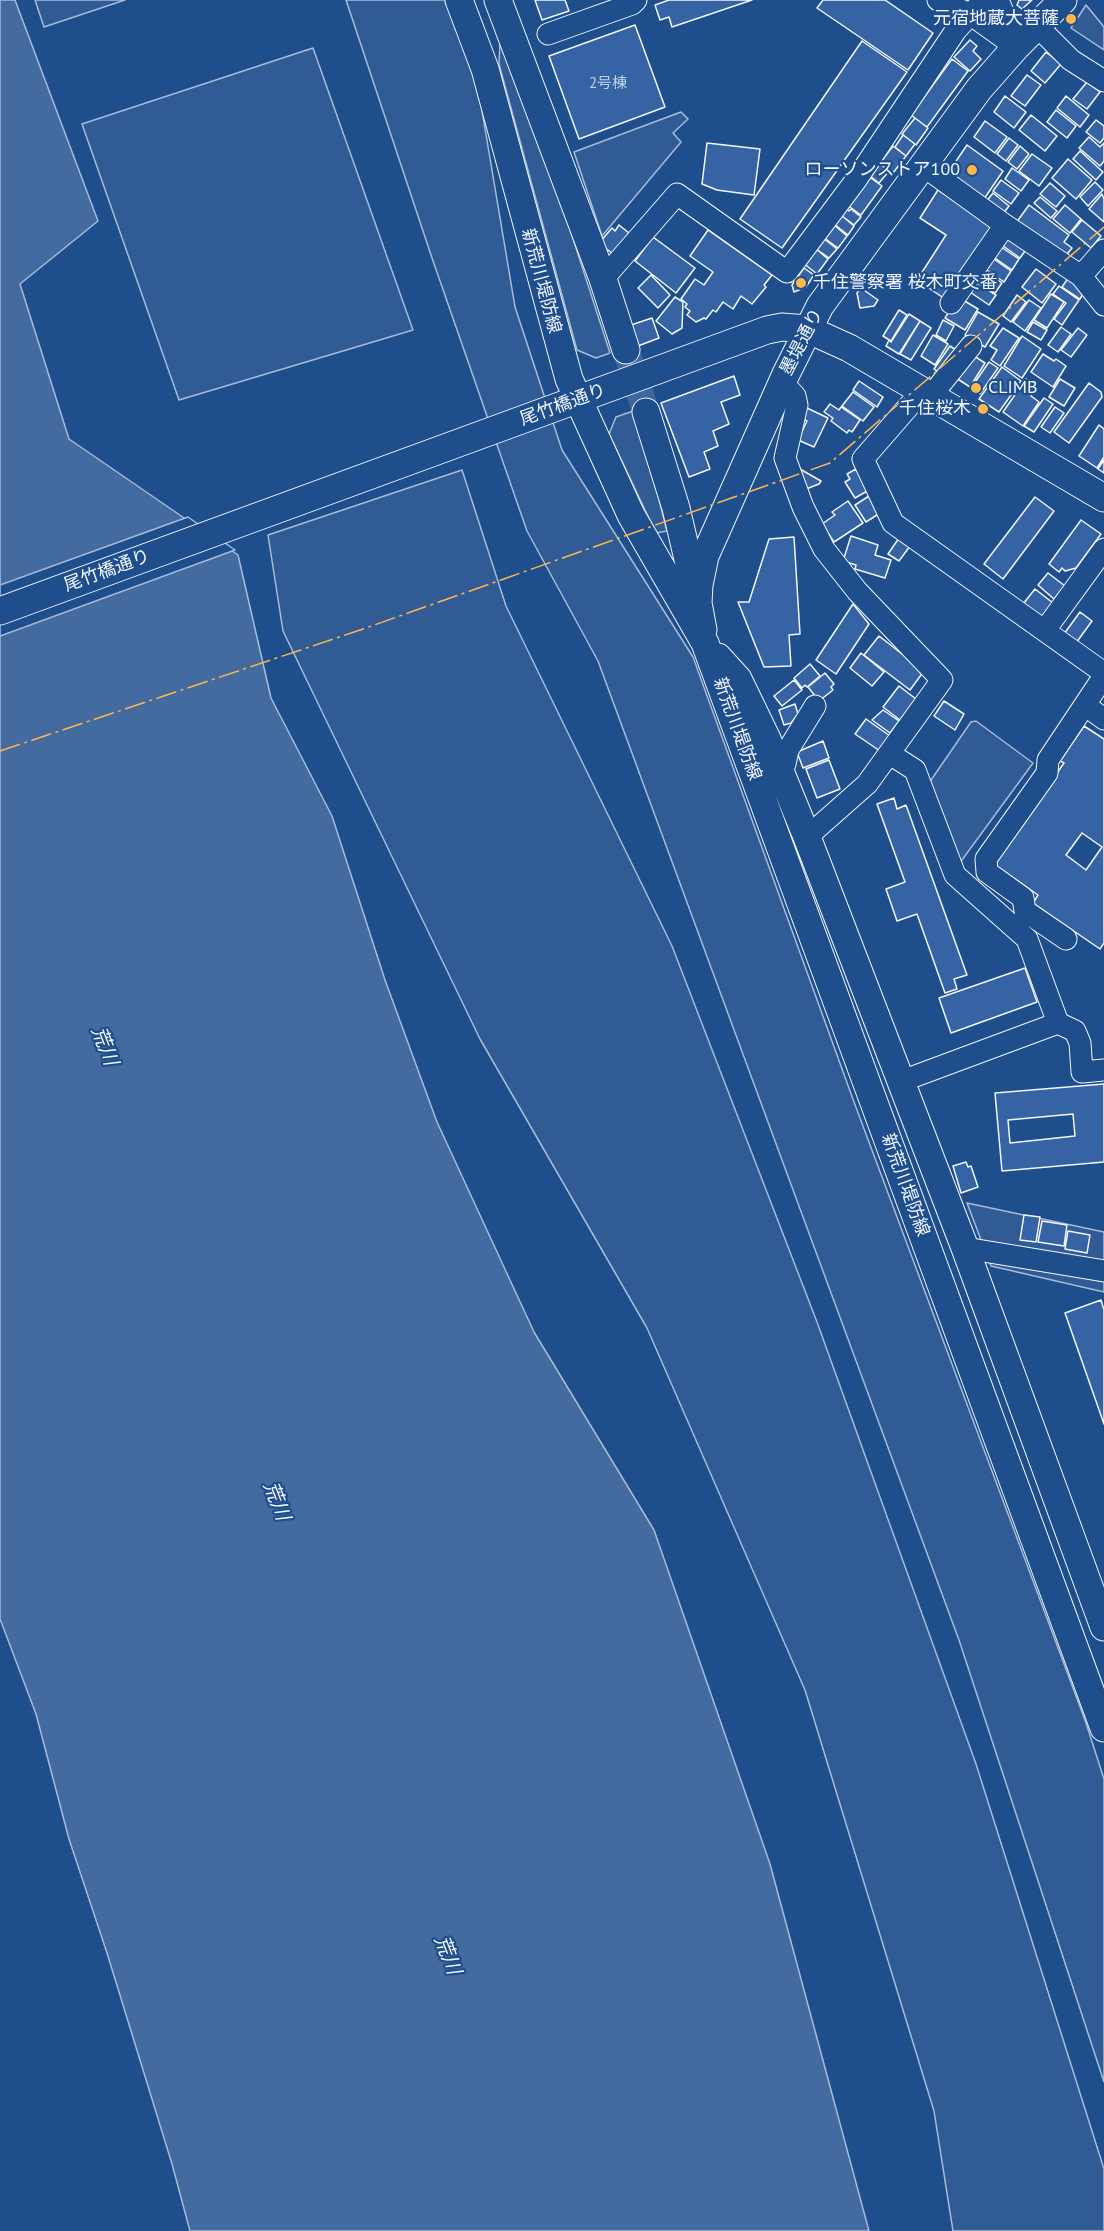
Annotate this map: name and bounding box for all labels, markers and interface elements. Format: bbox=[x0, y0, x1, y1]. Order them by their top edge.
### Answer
place label: 元宿地蔵大菩薩 bbox=[933, 8, 1059, 30]
marker: 元宿地蔵大菩薩 bbox=[1064, 12, 1078, 26]
house number: 2号棟 bbox=[589, 75, 627, 93]
place label: ローソンストア100 bbox=[805, 159, 960, 181]
marker: ローソンストア100 bbox=[965, 163, 979, 177]
street label: 新荒川堤防線 bbox=[517, 226, 565, 336]
place label: 千住警察署 桜木町交番 bbox=[813, 272, 998, 294]
marker: 千住警察署 桜木町交番 bbox=[794, 276, 808, 290]
street label: 墨堤通り bbox=[776, 305, 828, 379]
place label: CLIMB bbox=[988, 377, 1038, 399]
street label: 尾竹橋通り bbox=[517, 379, 609, 431]
marker: CLIMB bbox=[969, 381, 983, 395]
place label: 千住桜木 bbox=[899, 398, 971, 420]
marker: 千住桜木 bbox=[976, 402, 990, 416]
street label: 尾竹橋通り bbox=[61, 545, 153, 597]
street label: 新荒川堤防線 bbox=[708, 675, 766, 783]
water label: 荒川 bbox=[86, 1023, 122, 1069]
street label: 新荒川堤防線 bbox=[876, 1131, 934, 1239]
water label: 荒川 bbox=[258, 1478, 294, 1524]
water label: 荒川 bbox=[429, 1932, 465, 1978]

